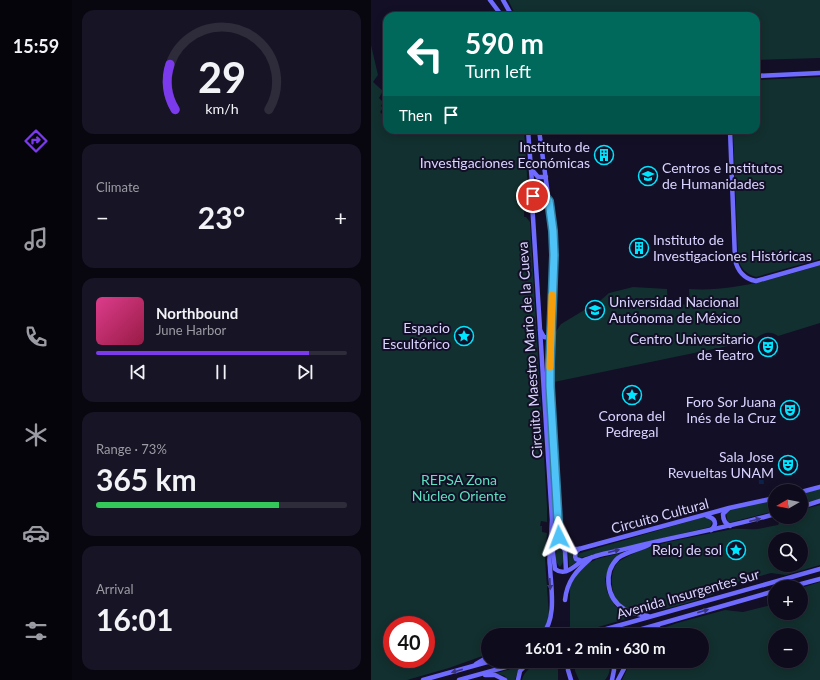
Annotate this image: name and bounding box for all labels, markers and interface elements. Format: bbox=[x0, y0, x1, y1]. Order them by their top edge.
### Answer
text: 590 m bbox=[465, 26, 544, 60]
icon: left bbox=[399, 28, 451, 80]
text: 15:59 bbox=[13, 35, 59, 57]
text: 29 bbox=[197, 52, 246, 102]
text: Turn left bbox=[465, 60, 531, 82]
text: km/h bbox=[205, 100, 238, 117]
icon: arrive bbox=[440, 104, 462, 126]
text: Then bbox=[399, 106, 432, 124]
icon: directions bbox=[22, 127, 50, 155]
place label: Instituto de Investigaciones Económicas bbox=[420, 138, 590, 171]
building icon: Instituto de Investigaciones Económicas bbox=[593, 144, 615, 166]
place label: Centros e Institutos de Humanidades bbox=[662, 159, 783, 192]
school or university icon: Centros e Institutos de Humanidades bbox=[637, 165, 659, 187]
text: Climate bbox=[96, 179, 139, 195]
pin bbox=[516, 179, 550, 213]
icon: arrive bbox=[522, 185, 544, 207]
text: 23° bbox=[198, 199, 245, 235]
text: − bbox=[96, 204, 109, 231]
text: + bbox=[334, 204, 347, 231]
icon: music bbox=[22, 225, 50, 253]
place label: Instituto de Investigaciones Históricas bbox=[653, 231, 812, 264]
building icon: Instituto de Investigaciones Históricas bbox=[628, 237, 650, 259]
street label: Circuito Maestro Mario de la Cueva bbox=[513, 241, 546, 459]
place label: Universidad Nacional Autónoma de México bbox=[609, 293, 741, 326]
school or university icon: Universidad Nacional Autónoma de México bbox=[584, 299, 606, 321]
text: Northbound bbox=[156, 304, 238, 322]
place label: Espacio Escultórico bbox=[382, 319, 450, 352]
text: June Harbor bbox=[156, 322, 226, 338]
icon: phone bbox=[22, 323, 50, 351]
place icon: Espacio Escultórico bbox=[453, 325, 475, 347]
place label: Centro Universitario de Teatro bbox=[630, 330, 754, 363]
theatre icon: Centro Universitario de Teatro bbox=[757, 336, 779, 358]
icon: previous bbox=[127, 361, 149, 383]
icon: pause bbox=[210, 361, 232, 383]
icon: next bbox=[294, 361, 316, 383]
place icon: Corona del Pedregal bbox=[621, 384, 643, 406]
place label: Foro Sor Juana Inés de la Cruz bbox=[686, 393, 776, 426]
theatre icon: Foro Sor Juana Inés de la Cruz bbox=[779, 399, 801, 421]
place label: Corona del Pedregal bbox=[599, 407, 665, 440]
icon: climate bbox=[22, 421, 50, 449]
text: Range · 73% bbox=[96, 441, 167, 457]
place label: Sala Jose Revueltas UNAM bbox=[668, 448, 774, 481]
theatre icon: Sala Jose Revueltas UNAM bbox=[777, 454, 799, 476]
text: 365 km bbox=[96, 461, 197, 497]
park label: REPSA Zona Núcleo Oriente bbox=[412, 471, 506, 504]
north arrow bbox=[768, 484, 808, 524]
map controls bbox=[768, 484, 808, 668]
street label: Circuito Cultural bbox=[609, 494, 711, 537]
position arrow bbox=[538, 516, 580, 558]
one-way arrow bbox=[749, 517, 761, 523]
icon: car bbox=[22, 519, 50, 547]
button: search bbox=[768, 532, 808, 572]
place icon: Reloj de sol bbox=[725, 539, 747, 561]
place label: Reloj de sol bbox=[652, 541, 722, 558]
one-way arrow bbox=[608, 548, 620, 554]
street label: Avenida Insurgentes Sur bbox=[614, 565, 761, 622]
one-way arrow bbox=[547, 578, 554, 590]
button: + bbox=[768, 580, 808, 620]
text: Arrival bbox=[96, 581, 133, 597]
text: 16:01 bbox=[96, 601, 173, 637]
one-way arrow bbox=[698, 608, 710, 614]
speed limit sign: 40 bbox=[383, 616, 435, 668]
icon: filters bbox=[22, 617, 50, 645]
button: − bbox=[768, 628, 808, 668]
text: 16:01 · 2 min · 630 m bbox=[525, 639, 665, 657]
one-way arrow bbox=[451, 668, 464, 674]

